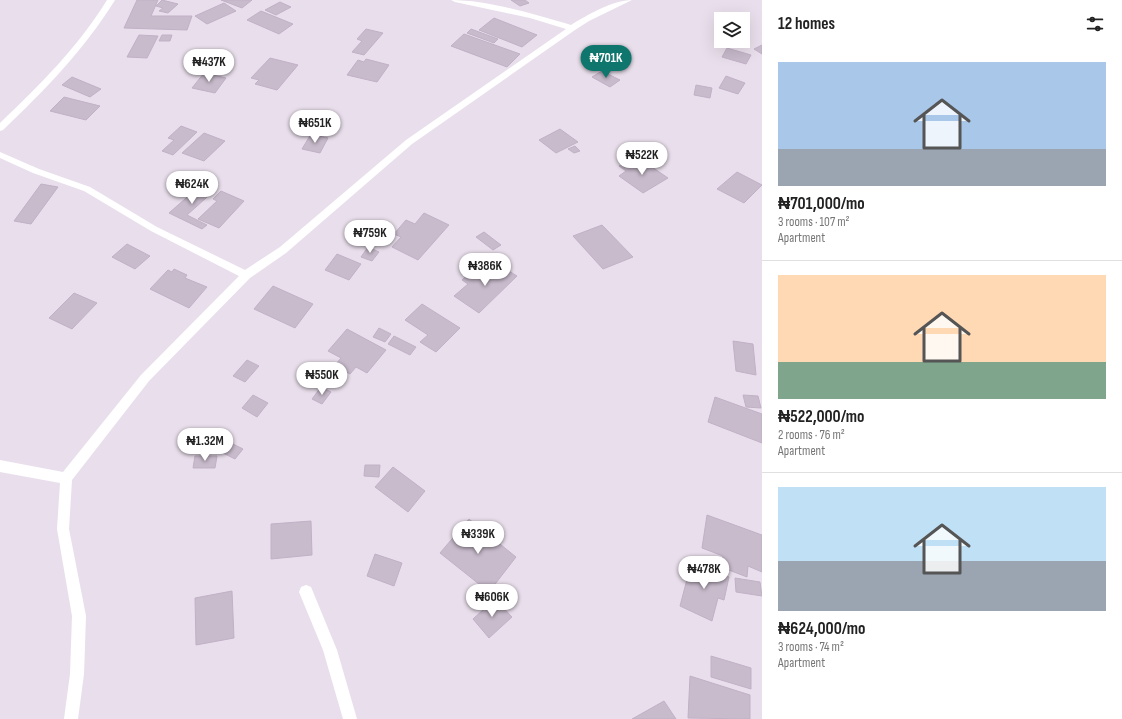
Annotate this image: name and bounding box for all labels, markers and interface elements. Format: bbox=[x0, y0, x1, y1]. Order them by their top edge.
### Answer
map controls bbox=[714, 12, 750, 48]
button: layers bbox=[714, 12, 750, 48]
icon: filters bbox=[1084, 13, 1106, 35]
text: 12 homes bbox=[778, 14, 835, 34]
pin: ₦701K bbox=[578, 45, 634, 79]
pin: ₦437K bbox=[181, 49, 237, 83]
text: ₦701K bbox=[590, 50, 622, 66]
text: ₦437K bbox=[192, 54, 226, 70]
icon: home bbox=[906, 88, 978, 160]
pin: ₦651K bbox=[287, 110, 343, 144]
text: ₦651K bbox=[299, 115, 331, 131]
pin: ₦522K bbox=[614, 142, 670, 176]
text: ₦522K bbox=[626, 147, 658, 163]
pin: ₦624K bbox=[164, 171, 220, 205]
text: ₦624K bbox=[175, 176, 209, 192]
text: ₦701,000/mo bbox=[778, 194, 865, 214]
text: 3 rooms · 107 m² bbox=[778, 214, 850, 230]
pin: ₦759K bbox=[342, 220, 398, 254]
text: ₦759K bbox=[353, 225, 387, 241]
text: Apartment bbox=[778, 230, 825, 246]
pin: ₦386K bbox=[457, 253, 513, 287]
text: ₦386K bbox=[468, 258, 502, 274]
icon: home bbox=[906, 301, 978, 373]
pin: ₦550K bbox=[294, 362, 350, 396]
text: ₦550K bbox=[305, 367, 339, 383]
text: ₦522,000/mo bbox=[778, 407, 865, 427]
text: 2 rooms · 76 m² bbox=[778, 427, 845, 443]
pin: ₦1.32M bbox=[172, 428, 238, 462]
text: ₦1.32M bbox=[186, 433, 224, 449]
text: Apartment bbox=[778, 443, 825, 459]
icon: home bbox=[906, 513, 978, 585]
pin: ₦339K bbox=[450, 521, 506, 555]
text: ₦339K bbox=[461, 526, 495, 542]
pin: ₦478K bbox=[676, 556, 732, 590]
text: ₦478K bbox=[687, 561, 721, 577]
pin: ₦606K bbox=[464, 584, 520, 618]
text: ₦606K bbox=[475, 589, 509, 605]
text: ₦624,000/mo bbox=[778, 619, 866, 639]
text: 3 rooms · 74 m² bbox=[778, 639, 844, 655]
text: Apartment bbox=[778, 655, 825, 671]

